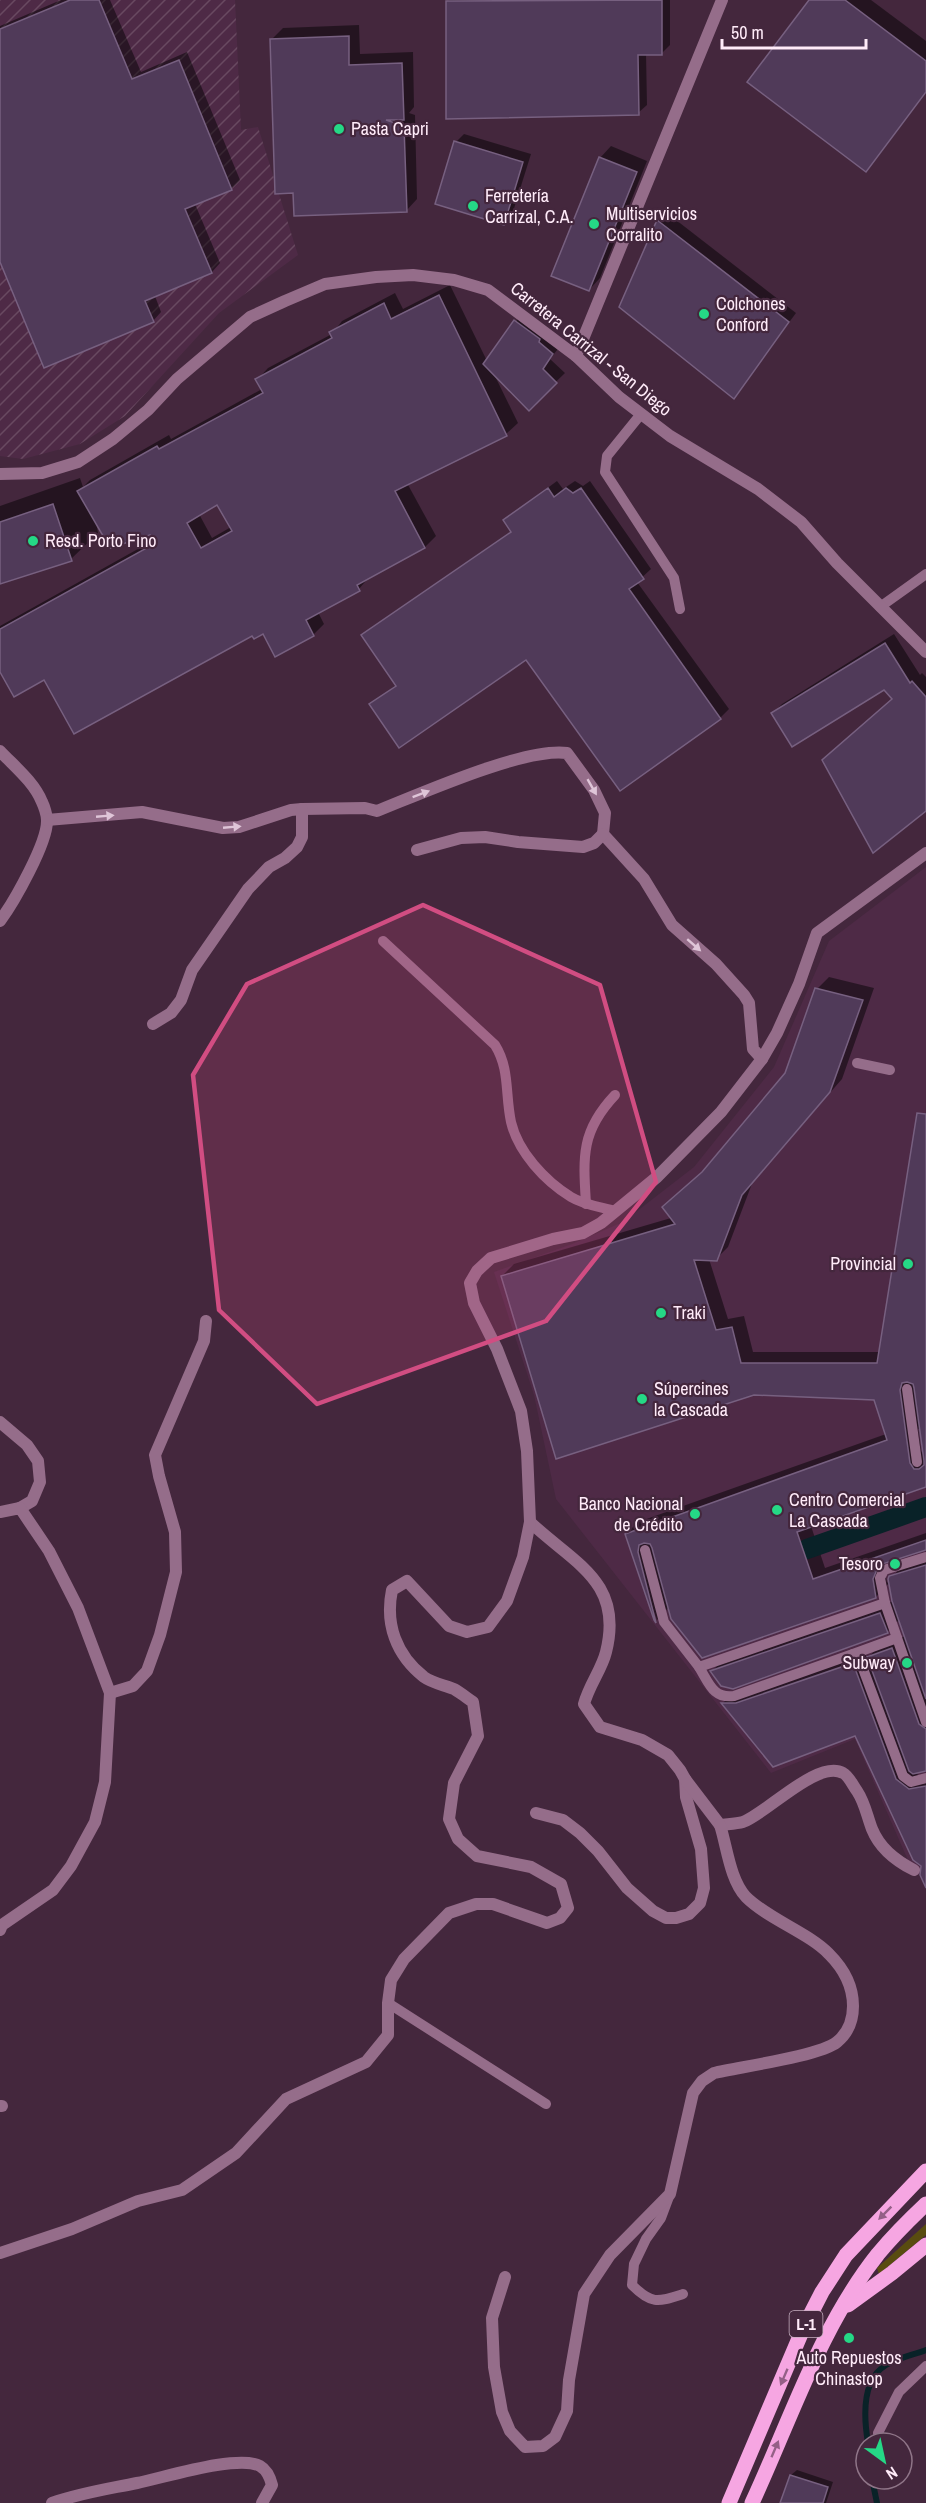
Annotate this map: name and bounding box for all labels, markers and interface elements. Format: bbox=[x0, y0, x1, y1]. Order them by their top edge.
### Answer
scale bar bbox=[722, 12, 866, 50]
text: 50 m bbox=[731, 20, 764, 45]
place label: Pasta Capri bbox=[351, 116, 429, 141]
marker: Pasta Capri bbox=[332, 122, 346, 136]
place label: Ferretería Carrizal, C.A. bbox=[485, 183, 574, 229]
marker: Ferretería Carrizal, C.A. bbox=[466, 199, 480, 213]
place label: Multiservicios Corralito bbox=[606, 201, 697, 247]
marker: Multiservicios Corralito bbox=[587, 217, 601, 231]
street label: Carretera Carrizal - San Diego bbox=[505, 276, 677, 422]
place label: Colchones Conford bbox=[716, 291, 786, 337]
marker: Colchones Conford bbox=[697, 307, 711, 321]
place label: Resd. Porto Fino bbox=[45, 528, 157, 553]
marker: Resd. Porto Fino bbox=[26, 534, 40, 548]
one-way arrow bbox=[587, 779, 597, 796]
one-way arrow bbox=[412, 789, 430, 798]
one-way arrow bbox=[96, 811, 115, 821]
one-way arrow bbox=[223, 822, 242, 832]
one-way arrow bbox=[686, 938, 701, 951]
place label: Provincial bbox=[830, 1251, 896, 1276]
marker: Provincial bbox=[901, 1257, 915, 1271]
place label: Traki bbox=[673, 1300, 706, 1325]
marker: Traki bbox=[654, 1306, 668, 1320]
place label: Súpercines la Cascada bbox=[654, 1376, 729, 1422]
marker: Súpercines la Cascada bbox=[635, 1392, 649, 1406]
place label: Centro Comercial La Cascada bbox=[789, 1487, 905, 1533]
place label: Banco Nacional de Crédito bbox=[579, 1491, 683, 1537]
marker: Centro Comercial La Cascada bbox=[770, 1503, 784, 1517]
marker: Banco Nacional de Crédito bbox=[688, 1507, 702, 1521]
place label: Tesoro bbox=[839, 1551, 883, 1576]
marker: Tesoro bbox=[888, 1557, 902, 1571]
place label: Subway bbox=[842, 1650, 896, 1675]
marker: Subway bbox=[900, 1656, 914, 1670]
one-way arrow bbox=[878, 2205, 892, 2219]
road number: L-1 bbox=[790, 2311, 822, 2337]
marker: Auto Repuestos Chinastop bbox=[842, 2331, 856, 2345]
place label: Auto Repuestos Chinastop bbox=[795, 2345, 902, 2391]
one-way arrow bbox=[779, 2369, 788, 2386]
north arrow bbox=[854, 2431, 914, 2491]
one-way arrow bbox=[771, 2441, 780, 2458]
text: N bbox=[882, 2462, 902, 2485]

